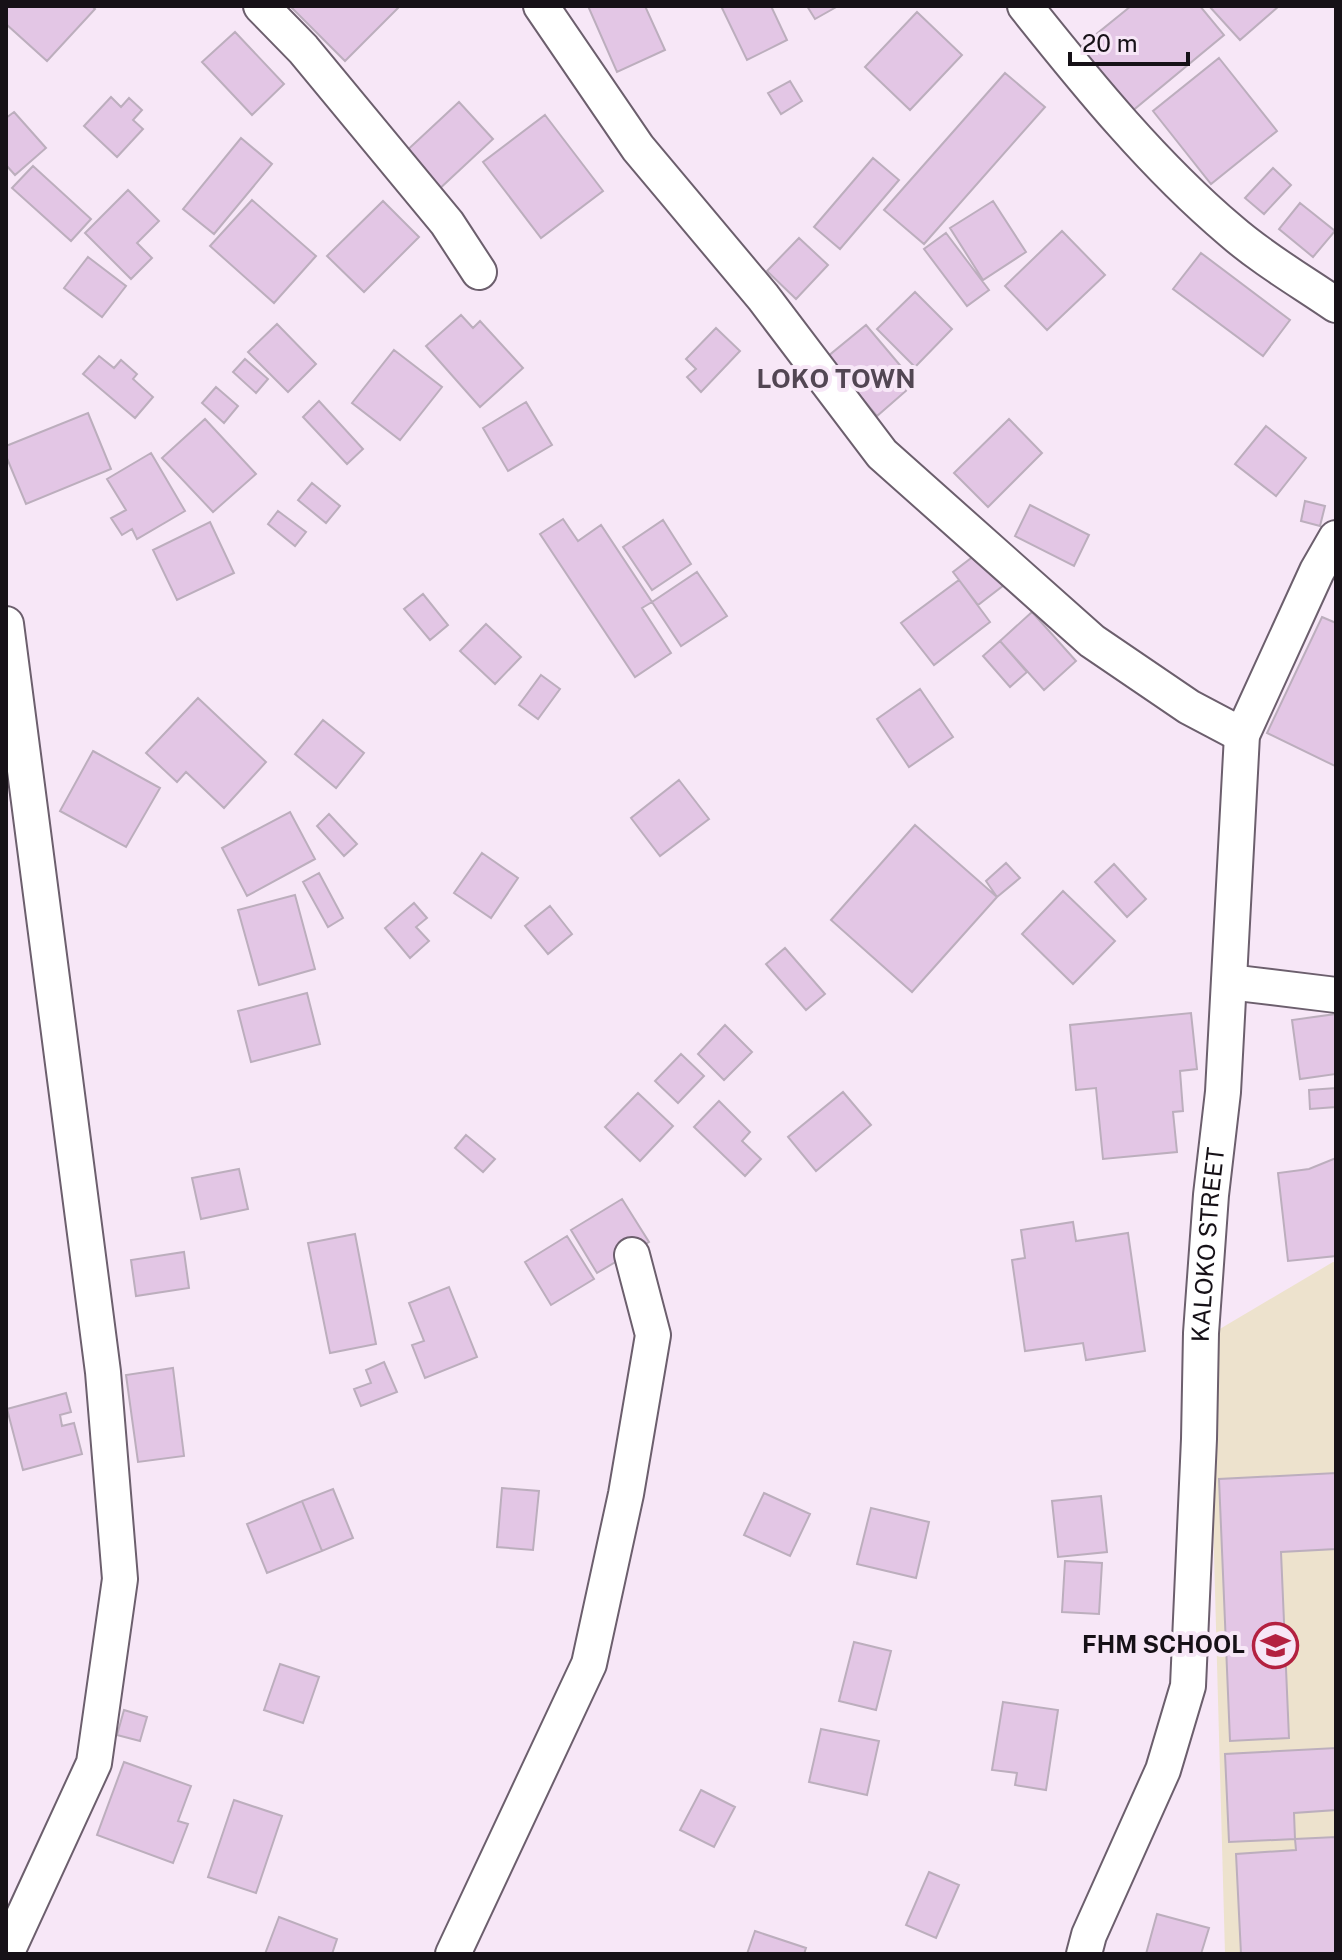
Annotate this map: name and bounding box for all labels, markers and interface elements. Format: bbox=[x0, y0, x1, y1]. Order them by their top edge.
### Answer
scale bar bbox=[1070, 16, 1188, 66]
text: 20 m bbox=[1082, 29, 1138, 57]
district label: LOKO TOWN bbox=[757, 363, 915, 394]
street label: KALOKO STREET bbox=[1186, 1146, 1229, 1342]
school or university icon: FHM SCHOOL bbox=[1252, 1621, 1300, 1669]
place label: FHM SCHOOL bbox=[1082, 1630, 1245, 1658]

